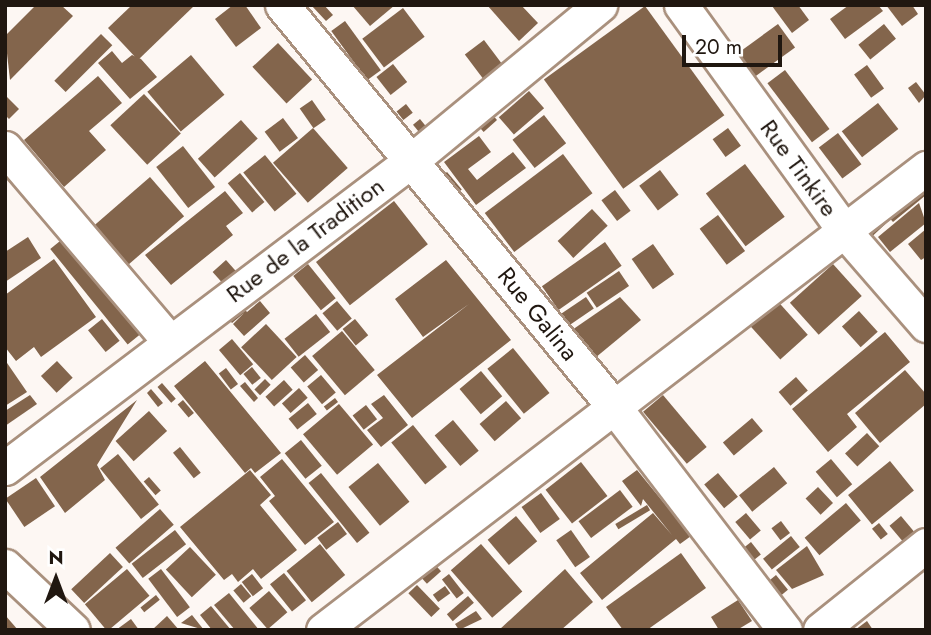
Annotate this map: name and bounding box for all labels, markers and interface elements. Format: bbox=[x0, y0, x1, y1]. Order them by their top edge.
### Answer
scale bar bbox=[686, 21, 786, 65]
text: 20 m bbox=[695, 32, 742, 62]
street label: Rue Tinkire bbox=[754, 114, 844, 222]
street label: Rue de la Tradition bbox=[221, 171, 389, 309]
street label: Rue Galina bbox=[492, 262, 584, 366]
north arrow bbox=[21, 544, 91, 614]
text: N bbox=[48, 544, 64, 571]

